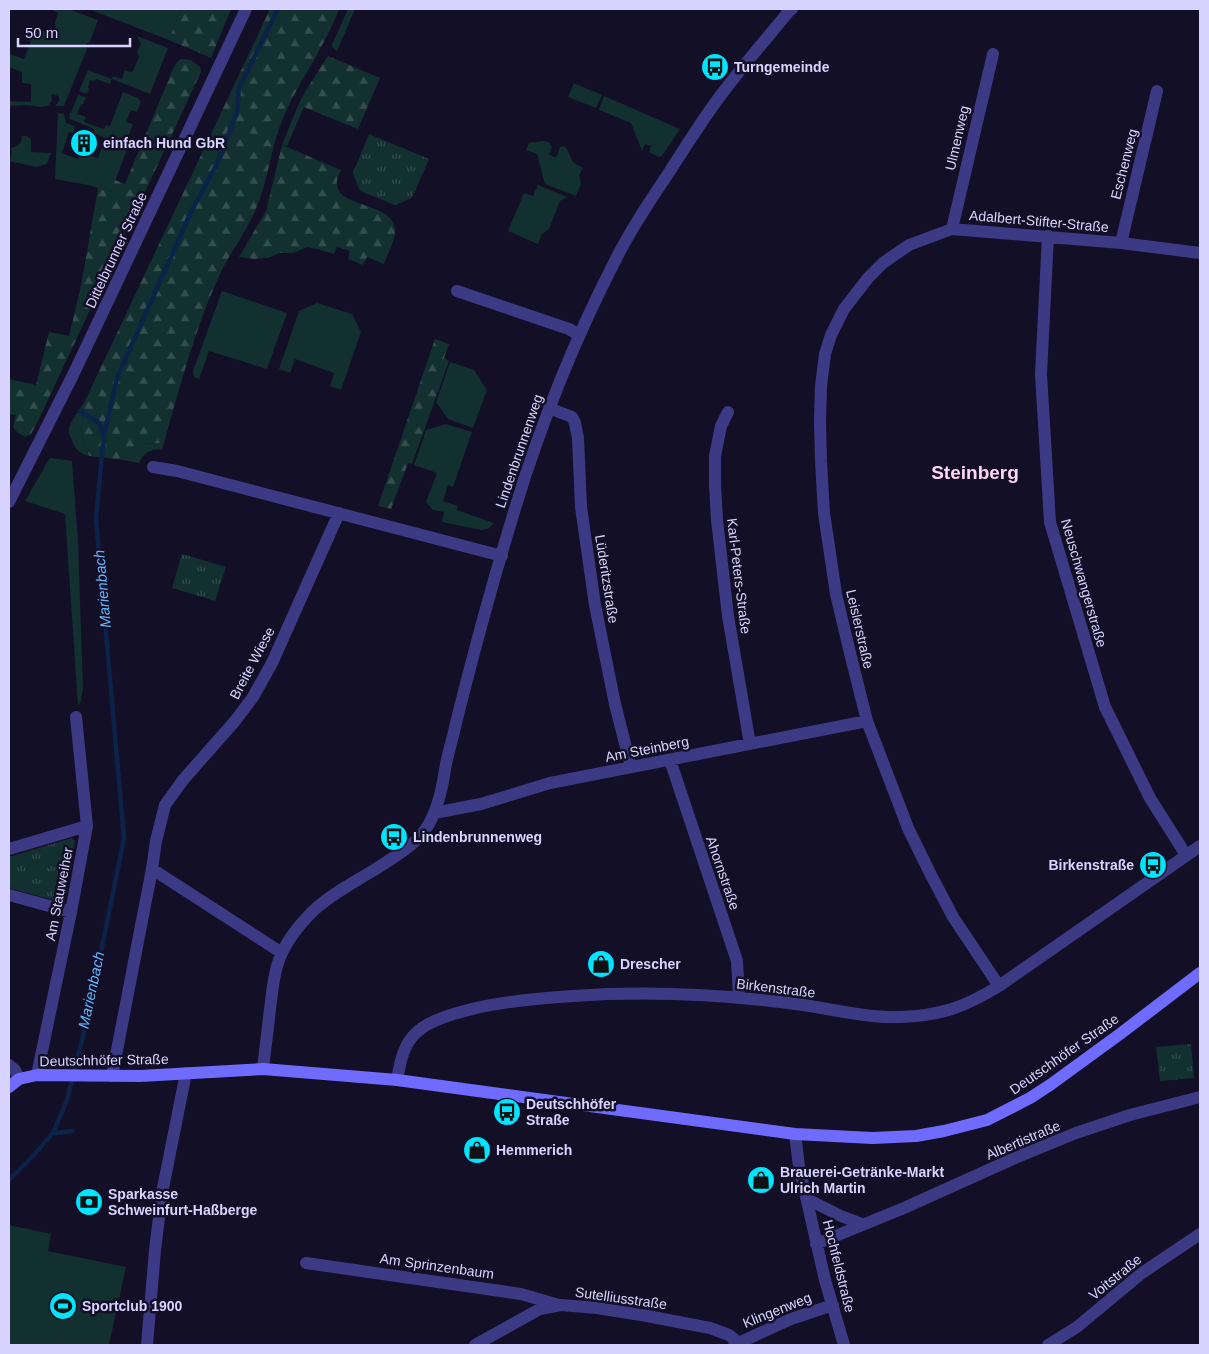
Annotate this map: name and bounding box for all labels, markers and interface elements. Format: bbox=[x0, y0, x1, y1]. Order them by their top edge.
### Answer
scale bar bbox=[18, 15, 130, 47]
text: 50 m bbox=[25, 24, 58, 41]
bus stop icon: Turngemeinde bbox=[700, 52, 730, 82]
place label: Turngemeinde bbox=[734, 59, 830, 75]
street label: Ulmenweg bbox=[942, 104, 972, 172]
street label: Eschenweg bbox=[1107, 127, 1141, 201]
building icon: einfach Hund GbR bbox=[69, 128, 99, 158]
place label: einfach Hund GbR bbox=[103, 135, 225, 151]
street label: Dittelbrunner Straße bbox=[82, 189, 150, 311]
street label: Adalbert-Stifter-Straße bbox=[969, 207, 1110, 235]
street label: Lindenbrunnenweg bbox=[492, 392, 546, 510]
district label: Steinberg bbox=[931, 462, 1019, 483]
street label: Karl-Peters-Straße bbox=[724, 517, 754, 635]
street label: Neuschwangerstraße bbox=[1058, 517, 1110, 649]
street label: Lüderitzstraße bbox=[592, 534, 622, 625]
water label: Marienbach bbox=[90, 549, 114, 629]
street label: Leislerstraße bbox=[843, 588, 877, 670]
street label: Breite Wiese bbox=[226, 624, 278, 702]
street label: Am Steinberg bbox=[604, 733, 690, 765]
bus stop icon: Lindenbrunnenweg bbox=[379, 822, 409, 852]
place label: Lindenbrunnenweg bbox=[413, 829, 542, 845]
street label: Ahornstraße bbox=[703, 834, 743, 912]
street label: Am Stauweiher bbox=[42, 846, 76, 942]
bus stop icon: Birkenstraße bbox=[1138, 850, 1168, 880]
place label: Birkenstraße bbox=[1048, 857, 1134, 873]
shop icon: Drescher bbox=[586, 949, 616, 979]
water label: Marienbach bbox=[75, 950, 107, 1030]
place label: Drescher bbox=[620, 956, 681, 972]
street label: Birkenstraße bbox=[736, 975, 817, 1001]
street label: Deutschhöfer Straße bbox=[1007, 1010, 1122, 1098]
street label: Deutschhöfer Straße bbox=[39, 1051, 169, 1069]
place label: Deutschhöfer Straße bbox=[526, 1096, 617, 1128]
bus stop icon: Deutschhöfer Straße bbox=[492, 1097, 522, 1127]
street label: Albertistraße bbox=[983, 1117, 1063, 1163]
shop icon: Hemmerich bbox=[462, 1135, 492, 1165]
place label: Hemmerich bbox=[496, 1142, 572, 1158]
place label: Brauerei-Getränke-Markt Ulrich Martin bbox=[780, 1164, 945, 1196]
shop icon: Brauerei-Getränke-Markt Ulrich Martin bbox=[746, 1165, 776, 1195]
place label: Sparkasse Schweinfurt-Haßberge bbox=[108, 1186, 258, 1218]
bank icon: Sparkasse Schweinfurt-Haßberge bbox=[74, 1187, 104, 1217]
street label: Hochfeldstraße bbox=[820, 1218, 858, 1314]
street label: Am Sprinzenbaum bbox=[379, 1250, 495, 1282]
street label: Voitstraße bbox=[1085, 1251, 1145, 1303]
street label: Sutelliusstraße bbox=[574, 1284, 668, 1312]
street label: Klingenweg bbox=[740, 1289, 814, 1331]
sports icon: Sportclub 1900 bbox=[48, 1291, 78, 1321]
place label: Sportclub 1900 bbox=[82, 1298, 183, 1314]

